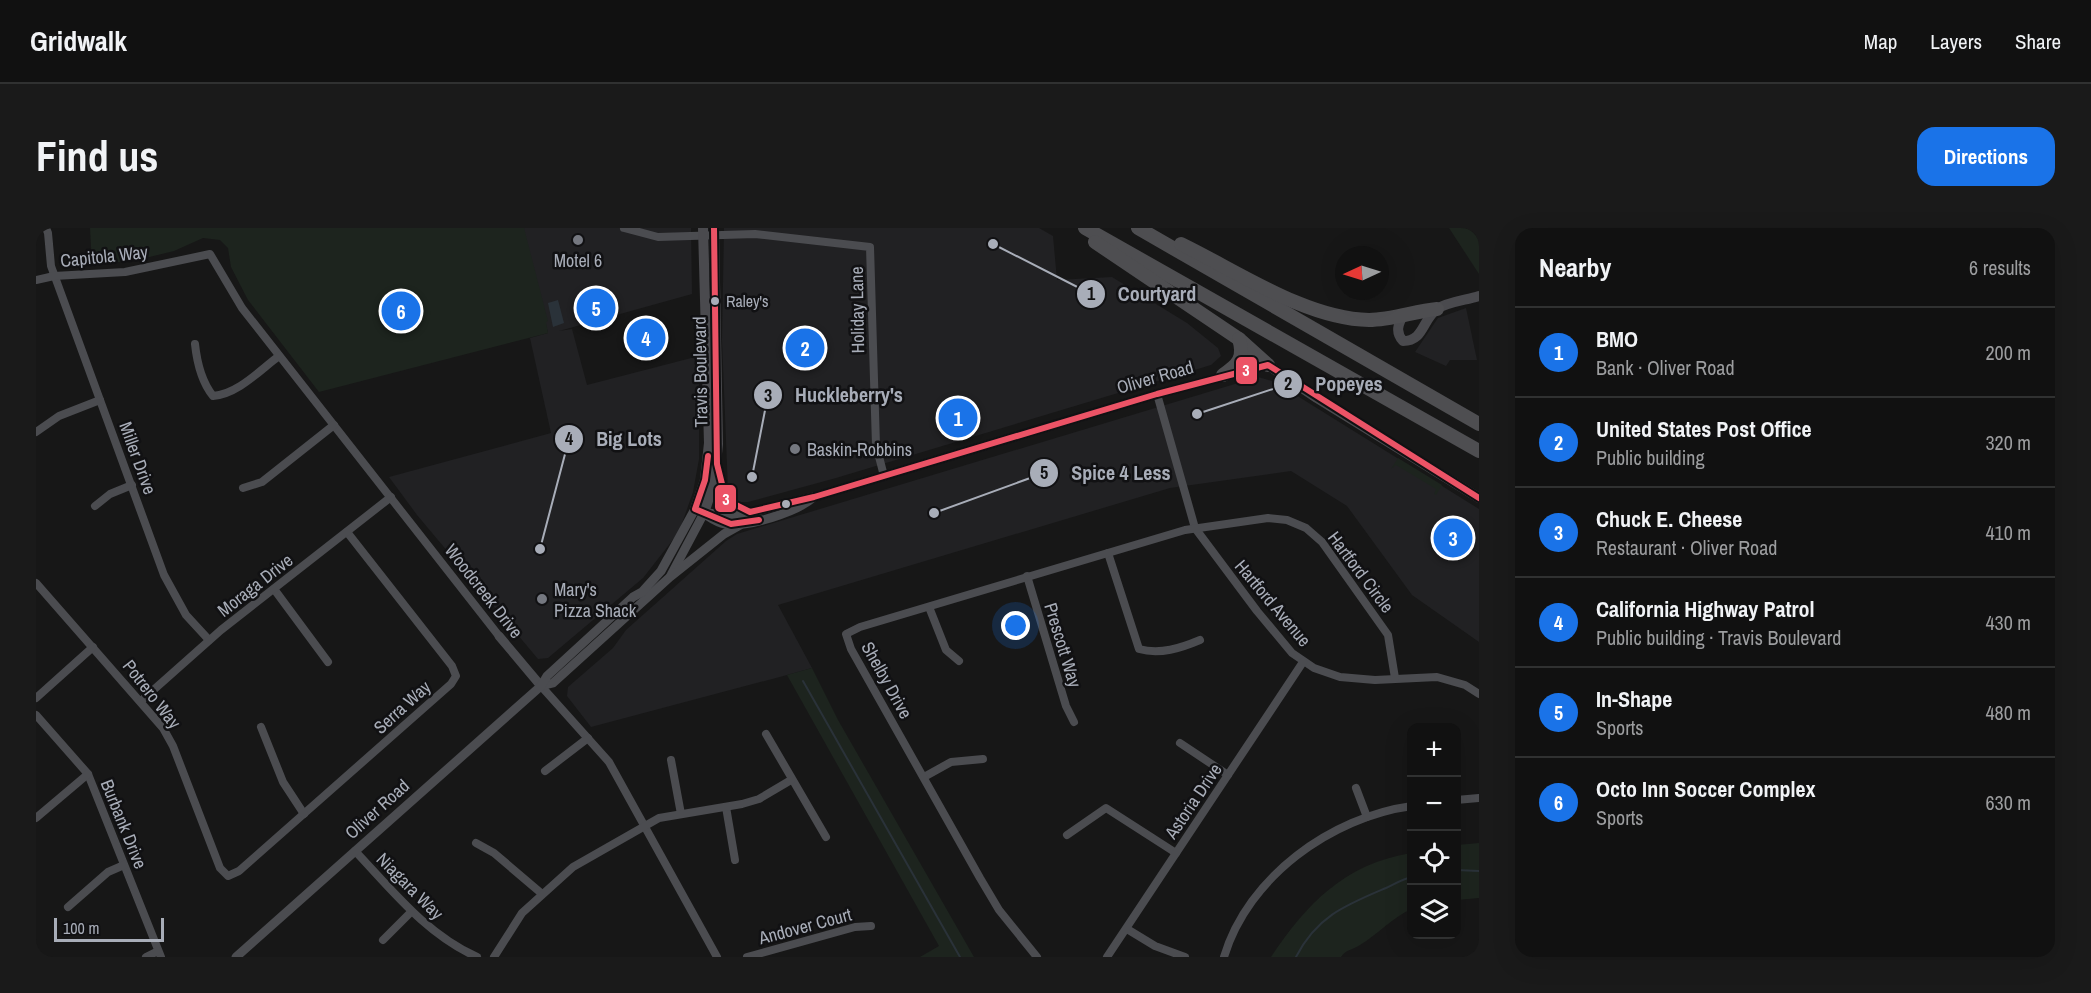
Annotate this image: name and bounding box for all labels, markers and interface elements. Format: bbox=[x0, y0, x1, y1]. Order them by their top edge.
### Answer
text: Gridwalk bbox=[30, 22, 127, 60]
text: Map bbox=[1864, 27, 1897, 56]
text: Layers bbox=[1930, 27, 1982, 56]
text: Share bbox=[2015, 27, 2061, 56]
button: Directions bbox=[1917, 127, 2055, 186]
text: Find us bbox=[36, 128, 158, 184]
marker: Motel 6 bbox=[571, 233, 585, 247]
street label: Capitola Way bbox=[59, 239, 150, 273]
north arrow bbox=[1335, 246, 1389, 300]
place label: Motel 6 bbox=[554, 248, 602, 273]
text: Nearby bbox=[1539, 250, 1611, 285]
text: 6 results bbox=[1969, 254, 2031, 281]
street label: Holiday Lane bbox=[844, 266, 870, 354]
callout: Courtyard bbox=[1076, 275, 1208, 313]
text: Courtyard bbox=[1118, 280, 1196, 307]
text: 1 bbox=[1087, 281, 1096, 306]
pin: 5 bbox=[576, 286, 616, 331]
pin: 6 bbox=[382, 288, 421, 334]
place label: Raley's bbox=[726, 290, 769, 312]
marker: Raley's bbox=[709, 295, 721, 307]
pin: 4 bbox=[626, 316, 666, 360]
street label: Travis Boulevard bbox=[687, 316, 713, 428]
text: BMO bbox=[1596, 324, 1638, 354]
pin: 2 bbox=[786, 326, 824, 370]
text: 1 bbox=[1554, 339, 1563, 366]
text: 200 m bbox=[1985, 339, 2031, 366]
street label: Oliver Road bbox=[1114, 354, 1196, 400]
text: Bank · Oliver Road bbox=[1596, 354, 1735, 381]
line badge: 3 bbox=[1235, 356, 1258, 385]
text: 3 bbox=[1242, 359, 1250, 381]
callout: Popeyes bbox=[1273, 365, 1395, 403]
text: Popeyes bbox=[1315, 370, 1383, 397]
text: 2 bbox=[1284, 371, 1292, 396]
callout: Huckleberry's bbox=[753, 376, 915, 414]
text: Huckleberry's bbox=[795, 381, 903, 408]
text: 3 bbox=[764, 383, 772, 408]
pin: 1 bbox=[938, 396, 978, 441]
text: United States Post Office bbox=[1596, 414, 1812, 444]
street label: Miller Drive bbox=[113, 418, 163, 498]
callout: Big Lots bbox=[554, 420, 673, 458]
text: Big Lots bbox=[596, 425, 662, 452]
text: 4 bbox=[565, 426, 574, 451]
text: 2 bbox=[1554, 429, 1563, 456]
text: 320 m bbox=[1985, 429, 2031, 456]
place label: Baskin-Robbins bbox=[807, 437, 912, 462]
marker: Baskin-Robbins bbox=[788, 442, 802, 456]
text: Public building bbox=[1596, 444, 1705, 471]
callout: Spice 4 Less bbox=[1029, 454, 1183, 492]
text: Spice 4 Less bbox=[1071, 459, 1171, 486]
text: 5 bbox=[1040, 460, 1048, 485]
line badge: 3 bbox=[714, 484, 737, 513]
text: 3 bbox=[722, 488, 730, 510]
unlabelled marker bbox=[780, 498, 792, 510]
text: Chuck E. Cheese bbox=[1596, 504, 1742, 534]
pin: 3 bbox=[1434, 516, 1472, 560]
text: 3 bbox=[1554, 519, 1563, 546]
text: 410 m bbox=[1985, 519, 2031, 546]
street label: Hartford Circle bbox=[1322, 526, 1400, 618]
text: Restaurant · Oliver Road bbox=[1596, 534, 1777, 561]
street label: Woodcreek Drive bbox=[439, 538, 529, 644]
street label: Moraga Drive bbox=[212, 548, 298, 622]
street label: Hartford Avenue bbox=[1229, 554, 1317, 652]
place label: Mary's Pizza Shack bbox=[554, 577, 637, 623]
marker: Mary's Pizza Shack bbox=[535, 592, 549, 606]
text: California Highway Patrol bbox=[1596, 594, 1815, 624]
street label: Prescott Way bbox=[1038, 600, 1088, 691]
text: 4 bbox=[1554, 609, 1563, 636]
text: 430 m bbox=[1985, 609, 2031, 636]
your location bbox=[1001, 611, 1030, 640]
text: Public building · Travis Boulevard bbox=[1596, 624, 1841, 651]
street label: Shelby Drive bbox=[856, 637, 918, 723]
street label: Potrero Way bbox=[117, 654, 187, 734]
street label: Serra Way bbox=[368, 674, 437, 739]
text: In-Shape bbox=[1596, 684, 1672, 714]
text: 5 bbox=[1554, 699, 1563, 726]
text: 480 m bbox=[1985, 699, 2031, 726]
text: Sports bbox=[1596, 714, 1643, 741]
map controls bbox=[1407, 723, 1461, 939]
button: + bbox=[1407, 723, 1461, 777]
street label: Astoria Drive bbox=[1158, 758, 1227, 845]
street label: Oliver Road bbox=[339, 773, 415, 845]
text: Octo Inn Soccer Complex bbox=[1596, 774, 1816, 804]
street label: Burbank Drive bbox=[95, 776, 153, 872]
button: − bbox=[1407, 777, 1461, 831]
text: 6 bbox=[1554, 789, 1563, 816]
text: 630 m bbox=[1985, 789, 2031, 816]
text: Sports bbox=[1596, 804, 1643, 831]
button: locate bbox=[1407, 831, 1461, 885]
street label: Niagara Way bbox=[371, 847, 450, 926]
button: layers bbox=[1407, 885, 1461, 939]
street label: Andover Court bbox=[755, 902, 854, 951]
scale bar bbox=[54, 915, 164, 942]
text: 100 m bbox=[63, 917, 99, 939]

